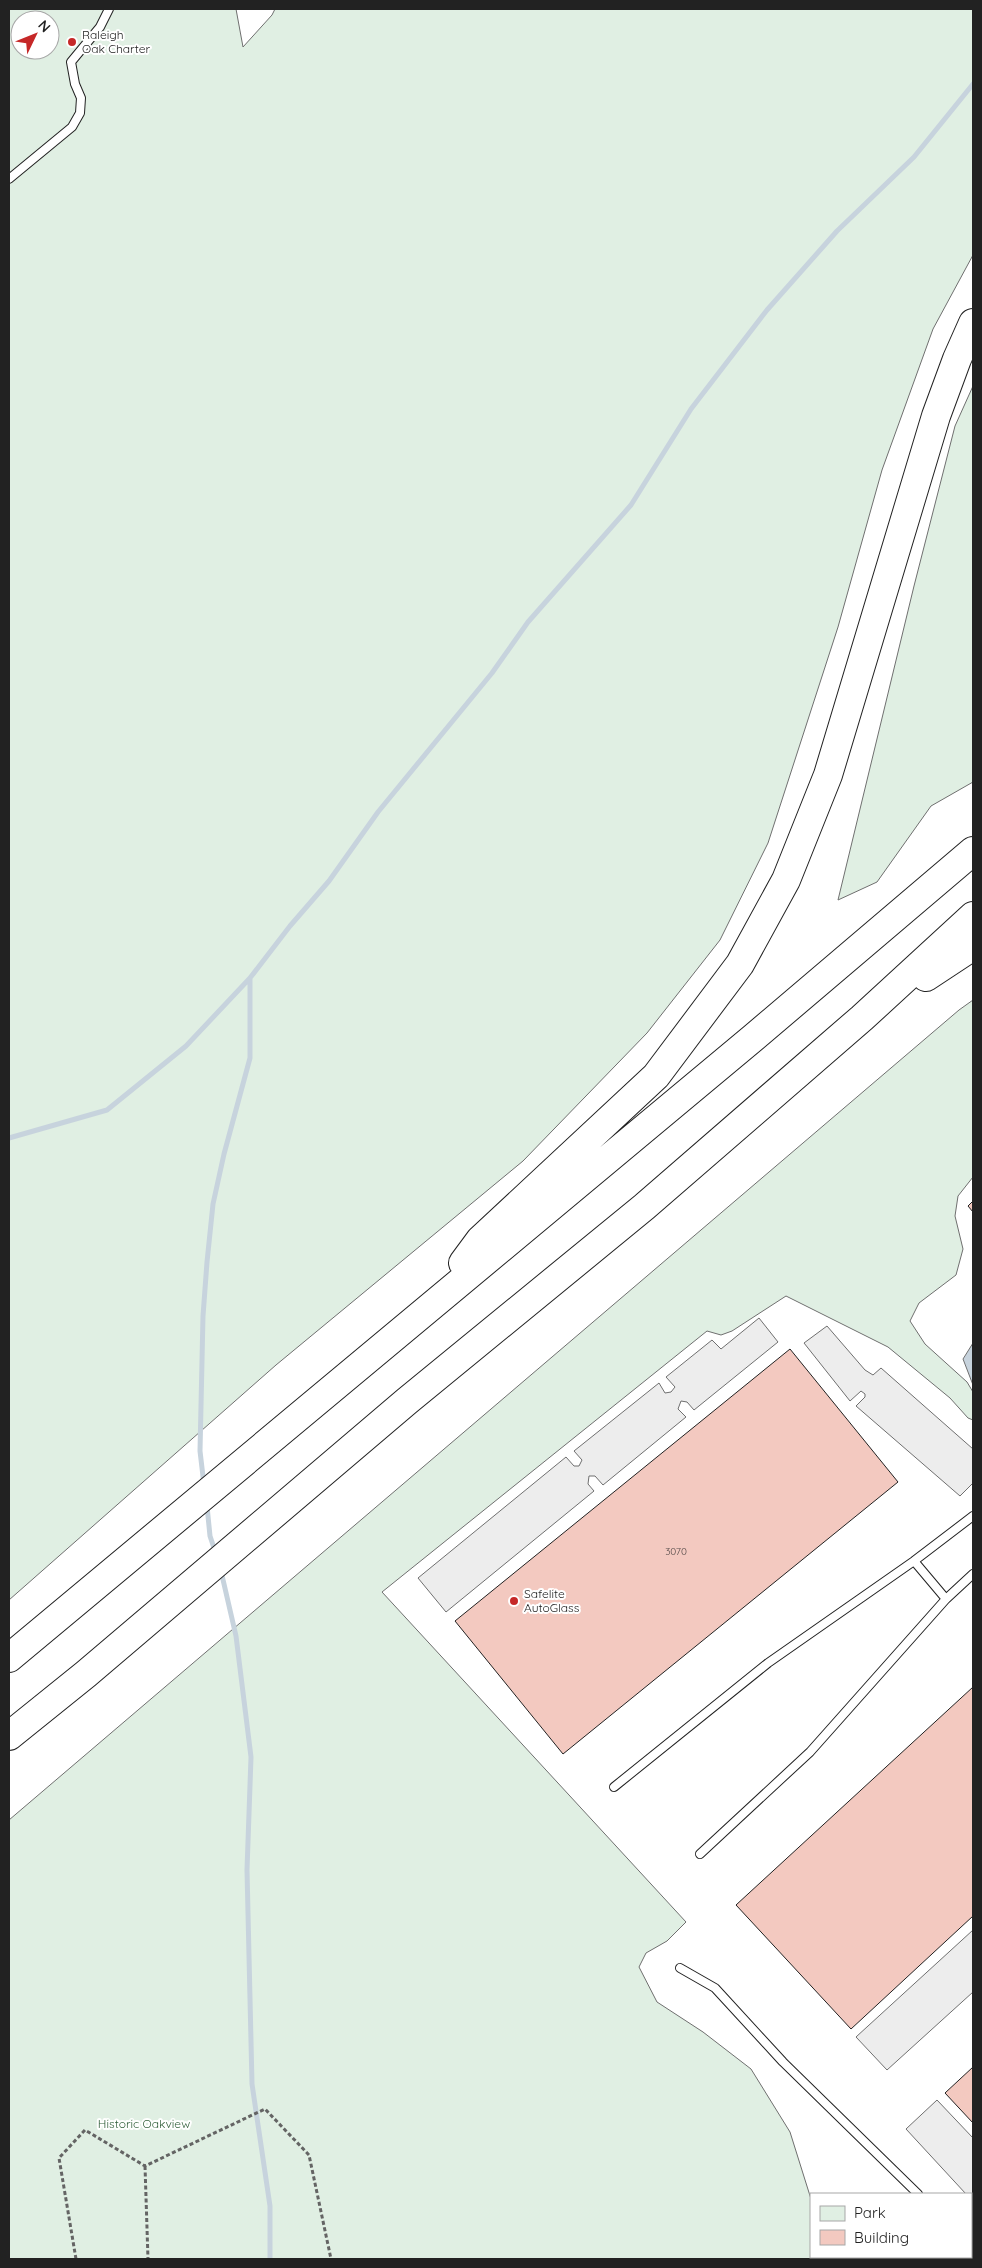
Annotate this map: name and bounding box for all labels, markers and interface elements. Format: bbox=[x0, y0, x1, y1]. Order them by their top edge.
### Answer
north arrow bbox=[10, 10, 60, 60]
text: N bbox=[34, 16, 55, 36]
place label: Raleigh Oak Charter bbox=[82, 27, 150, 56]
marker: Raleigh Oak Charter bbox=[66, 36, 78, 48]
house number: 3070 bbox=[665, 1545, 687, 1558]
place label: Safelite AutoGlass bbox=[524, 1586, 580, 1615]
marker: Safelite AutoGlass bbox=[508, 1595, 520, 1607]
park label: Historic Oakview bbox=[98, 2116, 190, 2131]
legend bbox=[810, 2193, 972, 2258]
text: Park bbox=[854, 2203, 886, 2222]
text: Building bbox=[854, 2228, 909, 2247]

